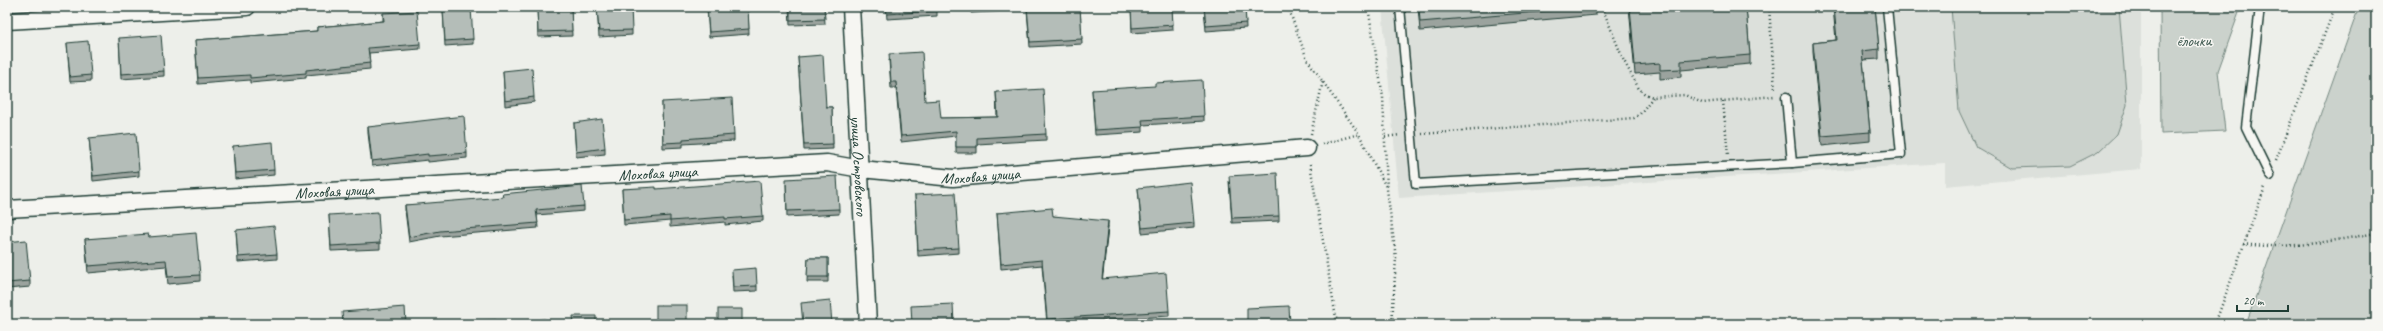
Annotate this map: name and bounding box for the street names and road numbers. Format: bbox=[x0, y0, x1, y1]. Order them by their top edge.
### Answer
street label: улица Островского bbox=[846, 114, 871, 218]
street label: Моховая улица bbox=[618, 161, 699, 186]
street label: Моховая улица bbox=[940, 163, 1022, 189]
street label: Моховая улица bbox=[294, 179, 376, 204]

